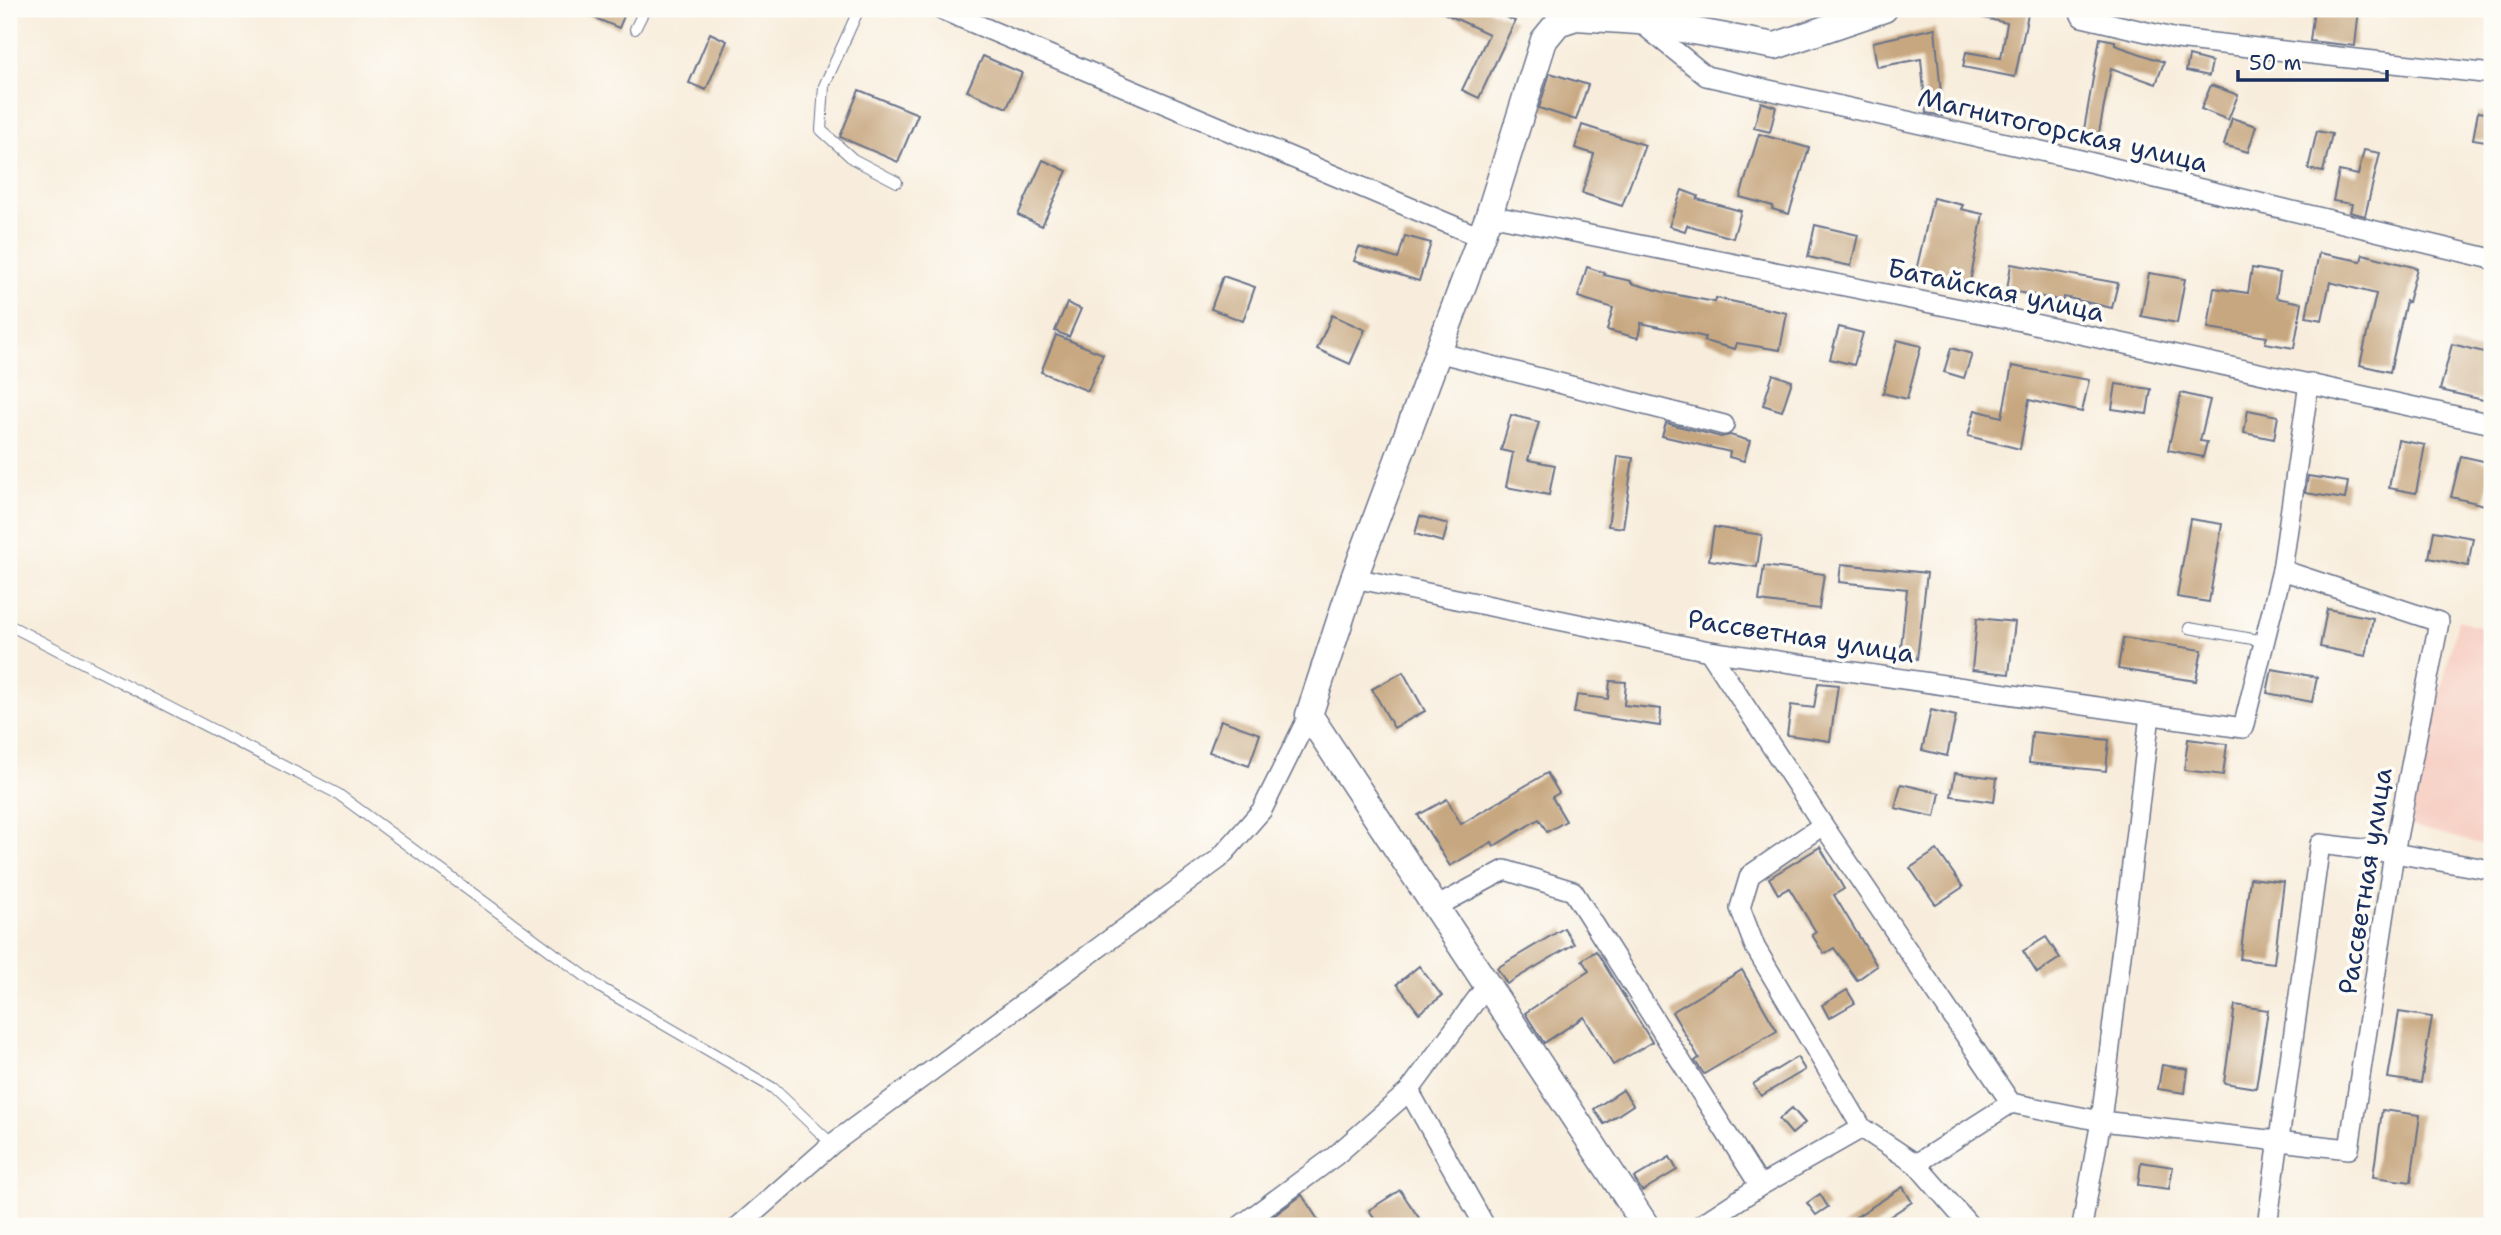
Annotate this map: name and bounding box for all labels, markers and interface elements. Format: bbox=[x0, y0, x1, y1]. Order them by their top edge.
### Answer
scale bar bbox=[2238, 38, 2387, 82]
text: 50 m bbox=[2249, 49, 2302, 77]
street label: Магнитогорская улица bbox=[1915, 79, 2211, 180]
street label: Батайская улица bbox=[1885, 249, 2108, 330]
street label: Рассветная улица bbox=[1685, 600, 1917, 671]
street label: Рассветная улица bbox=[2329, 765, 2400, 997]

